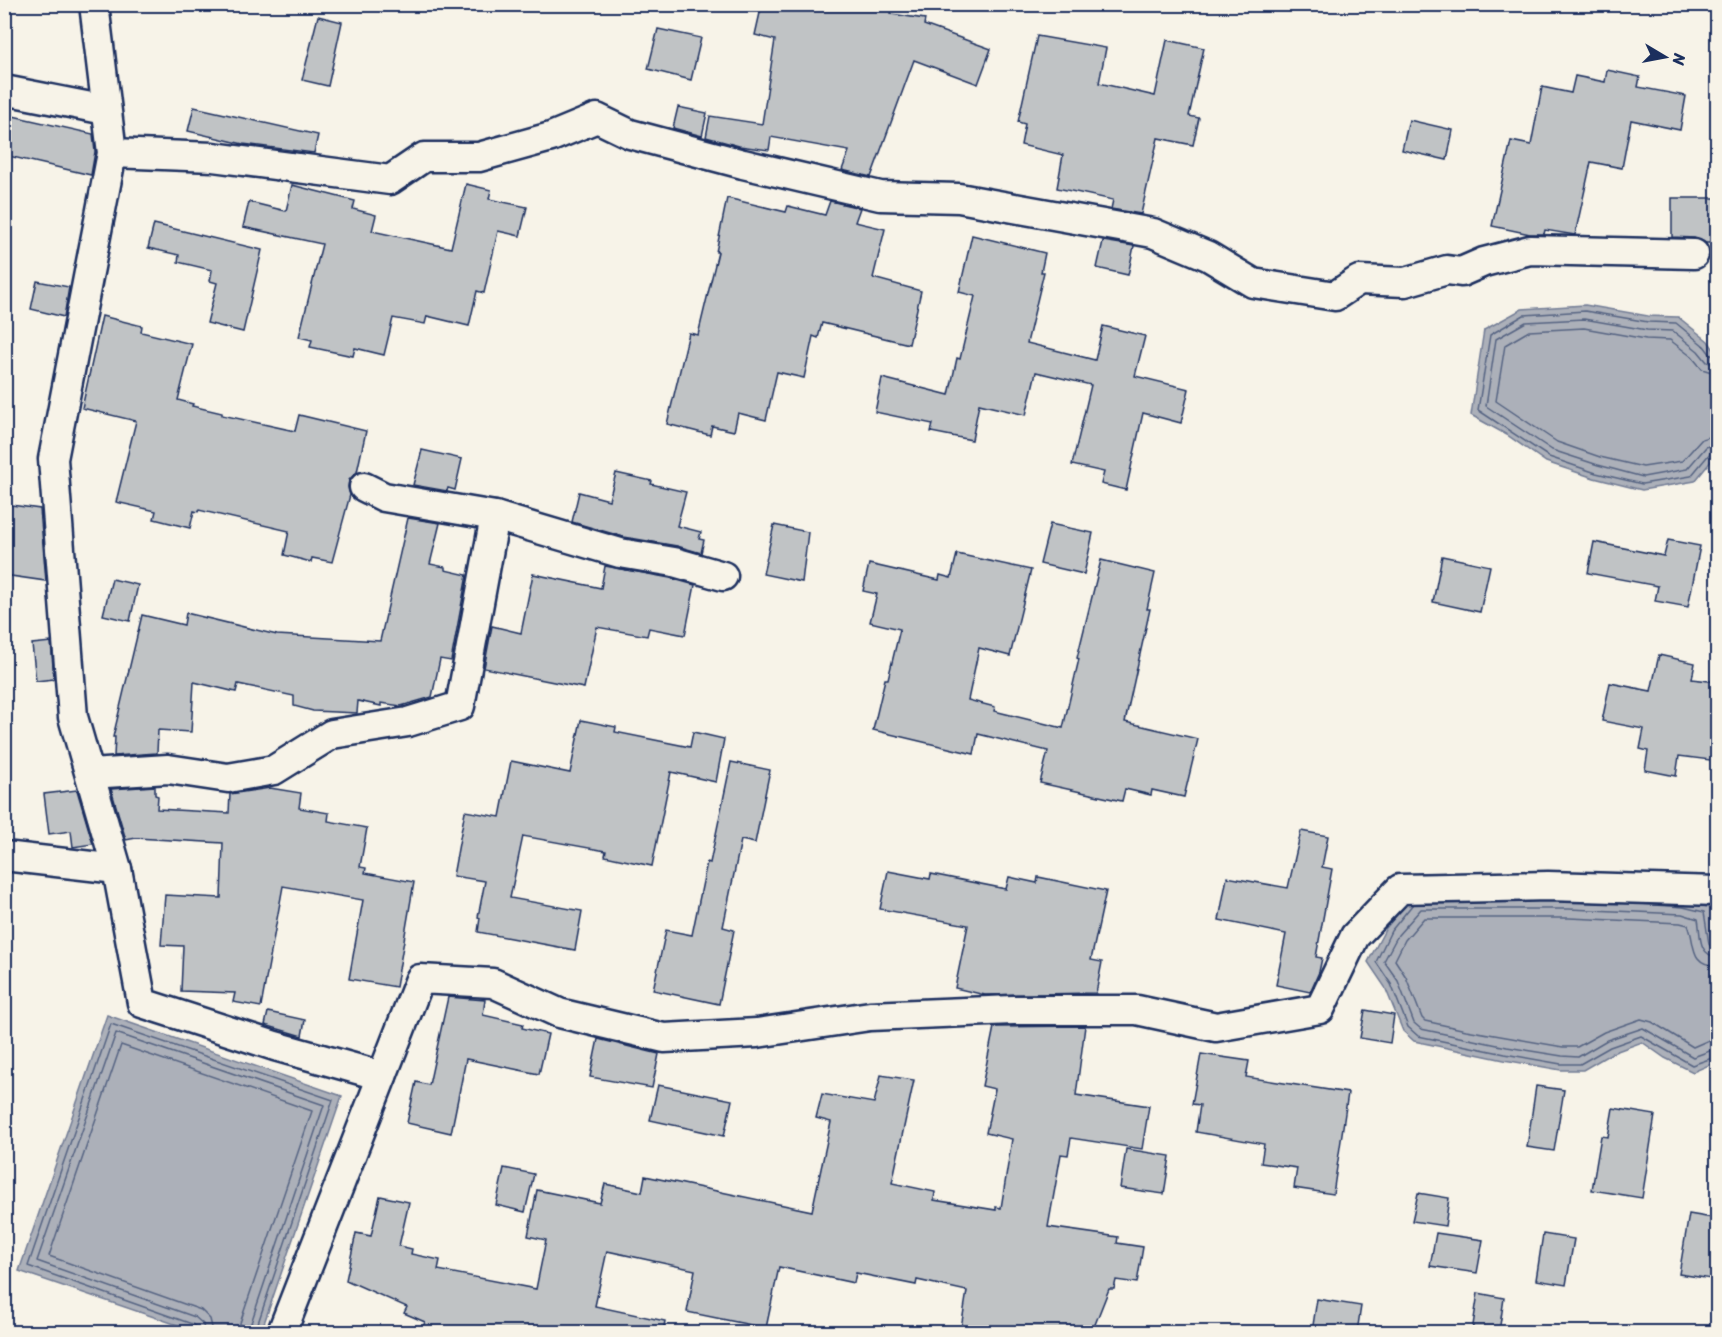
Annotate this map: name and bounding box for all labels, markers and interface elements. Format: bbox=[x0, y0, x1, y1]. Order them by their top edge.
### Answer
north arrow bbox=[1635, 27, 1695, 87]
text: N bbox=[1664, 51, 1695, 68]

